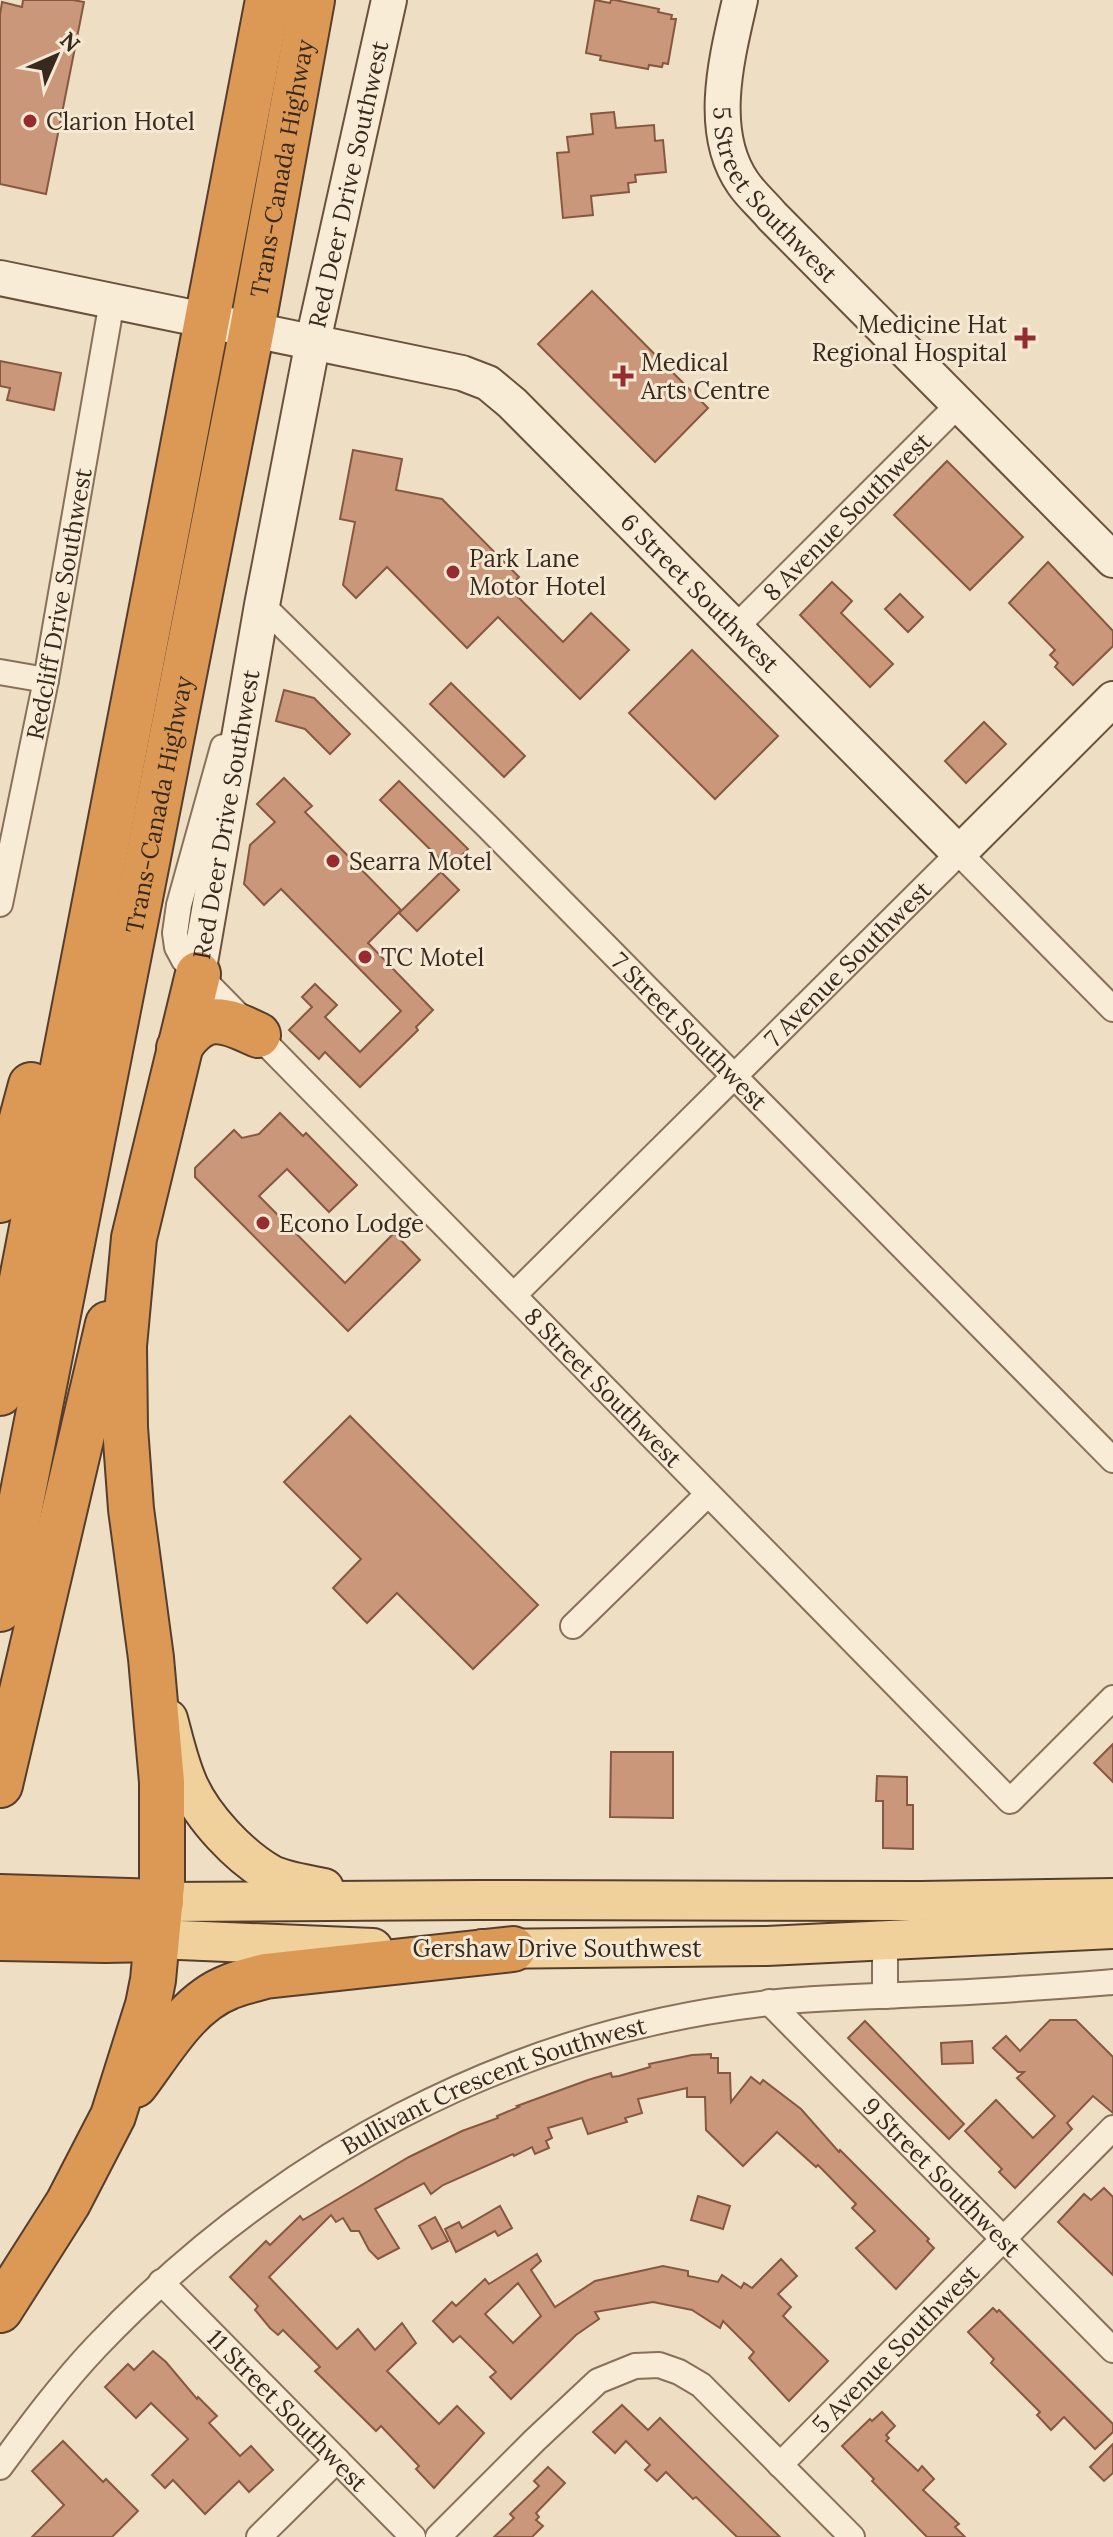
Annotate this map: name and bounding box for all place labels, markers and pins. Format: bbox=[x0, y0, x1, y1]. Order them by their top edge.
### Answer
place label: Clarion Hotel bbox=[46, 106, 195, 137]
marker: Clarion Hotel bbox=[21, 112, 39, 130]
place label: Medicine Hat Regional Hospital bbox=[812, 309, 1008, 368]
marker: Medicine Hat Regional Hospital bbox=[1014, 327, 1036, 349]
place label: Medical Arts Centre bbox=[640, 347, 770, 406]
marker: Medical Arts Centre bbox=[612, 365, 634, 387]
place label: Park Lane Motor Hotel bbox=[469, 543, 606, 602]
marker: Park Lane Motor Hotel bbox=[444, 563, 462, 581]
place label: Searra Motel bbox=[349, 846, 492, 877]
marker: Searra Motel bbox=[324, 852, 342, 870]
place label: TC Motel bbox=[381, 942, 484, 973]
marker: TC Motel bbox=[356, 948, 374, 966]
place label: Econo Lodge bbox=[279, 1208, 424, 1239]
marker: Econo Lodge bbox=[254, 1214, 272, 1232]

